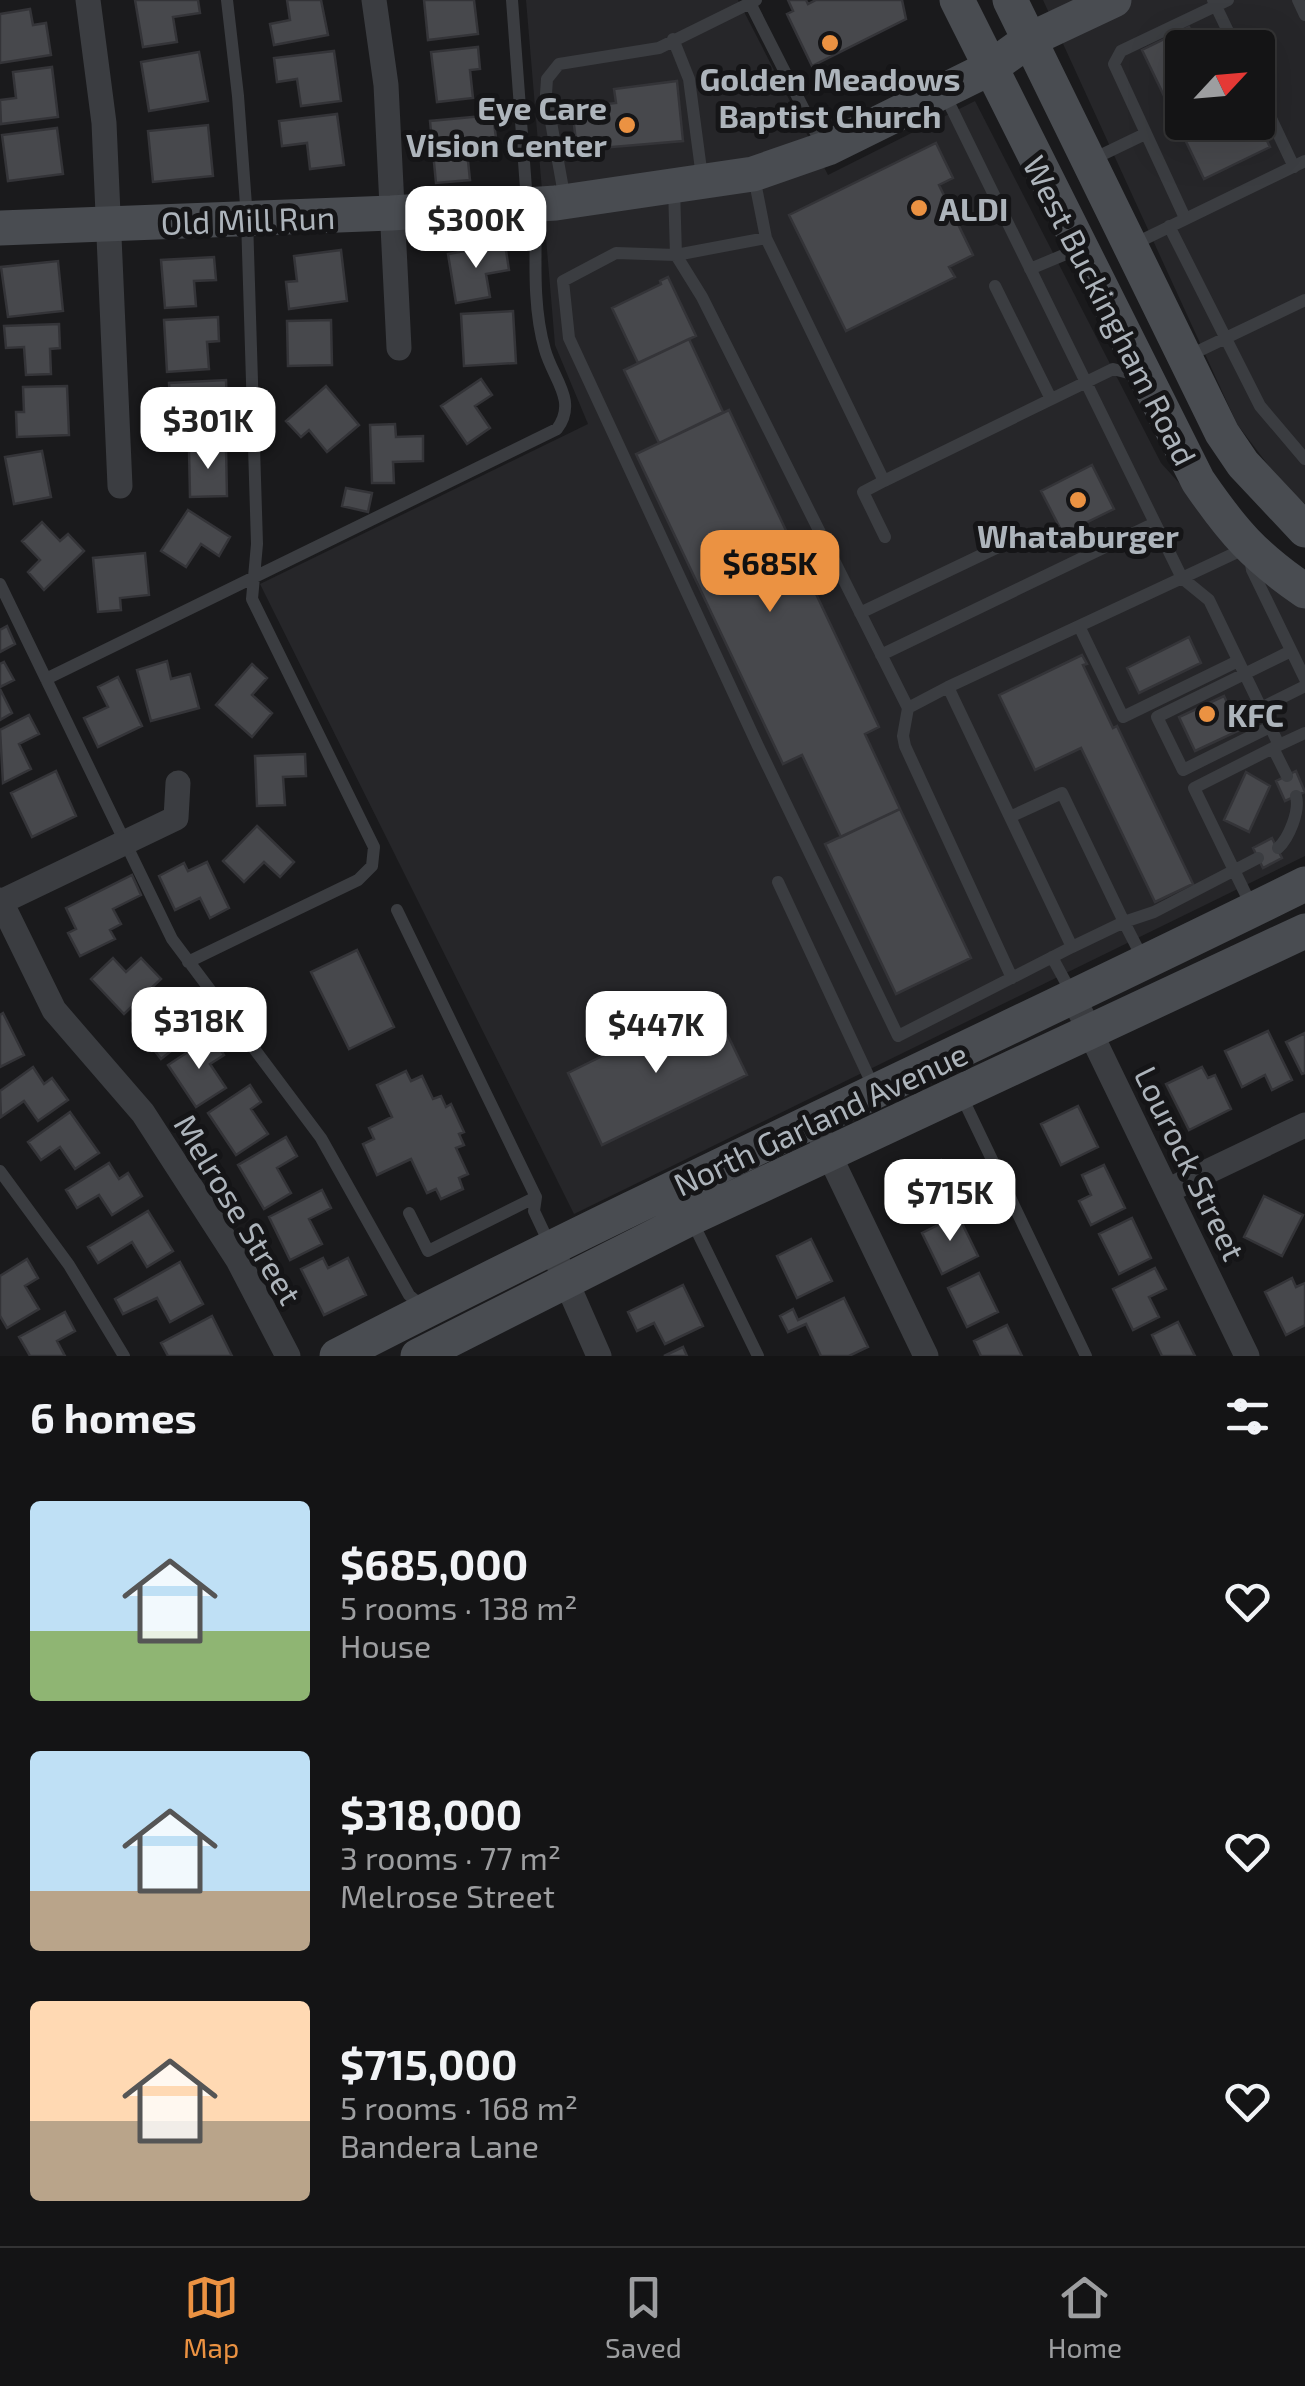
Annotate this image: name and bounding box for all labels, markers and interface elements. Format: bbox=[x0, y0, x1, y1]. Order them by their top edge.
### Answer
north arrow bbox=[1165, 30, 1275, 140]
map controls bbox=[1165, 30, 1275, 140]
marker: Golden Meadows Baptist Church bbox=[819, 32, 841, 54]
place label: Golden Meadows Baptist Church bbox=[700, 59, 961, 134]
place label: Eye Care Vision Center bbox=[406, 88, 607, 163]
marker: Eye Care Vision Center bbox=[616, 114, 638, 136]
street label: West Buckingham Road bbox=[1016, 149, 1206, 471]
pin: $300K bbox=[406, 186, 546, 271]
place label: ALDI bbox=[939, 189, 1008, 227]
street label: Old Mill Run bbox=[160, 197, 336, 241]
marker: ALDI bbox=[908, 197, 930, 219]
text: $300K bbox=[427, 199, 525, 237]
pin: $301K bbox=[138, 387, 278, 472]
text: $301K bbox=[162, 400, 254, 438]
marker: Whataburger bbox=[1067, 489, 1089, 511]
place label: Whataburger bbox=[977, 516, 1179, 554]
pin: $685K bbox=[700, 530, 840, 615]
text: $685K bbox=[722, 543, 818, 581]
place label: KFC bbox=[1227, 695, 1284, 733]
marker: KFC bbox=[1196, 703, 1218, 725]
pin: $318K bbox=[129, 987, 269, 1072]
pin: $447K bbox=[586, 991, 726, 1076]
text: $318K bbox=[154, 1000, 244, 1038]
text: $447K bbox=[608, 1004, 704, 1042]
street label: North Garland Avenue bbox=[667, 1033, 973, 1203]
street label: Lourock Street bbox=[1128, 1060, 1254, 1266]
street label: Melrose Street bbox=[167, 1107, 311, 1311]
pin: $715K bbox=[880, 1159, 1020, 1244]
text: $715K bbox=[906, 1172, 994, 1210]
icon: filters bbox=[1220, 1389, 1275, 1444]
text: 6 homes bbox=[30, 1391, 197, 1441]
text: $685,000 bbox=[340, 1538, 528, 1588]
icon: home bbox=[110, 1541, 230, 1661]
icon: heart bbox=[1220, 1574, 1275, 1629]
text: 5 rooms · 138 m² bbox=[340, 1588, 578, 1626]
text: House bbox=[340, 1626, 431, 1664]
text: $318,000 bbox=[340, 1788, 522, 1838]
icon: home bbox=[110, 1791, 230, 1911]
icon: heart bbox=[1220, 1824, 1275, 1879]
text: 3 rooms · 77 m² bbox=[340, 1838, 561, 1876]
text: Melrose Street bbox=[340, 1876, 555, 1914]
text: $715,000 bbox=[340, 2038, 518, 2088]
icon: home bbox=[110, 2041, 230, 2161]
icon: heart bbox=[1220, 2074, 1275, 2129]
text: 5 rooms · 168 m² bbox=[340, 2088, 578, 2126]
text: Bandera Lane bbox=[340, 2126, 539, 2164]
tab: Map bbox=[183, 2270, 239, 2364]
tab: Saved bbox=[605, 2270, 682, 2364]
tab: Home bbox=[1048, 2270, 1122, 2364]

